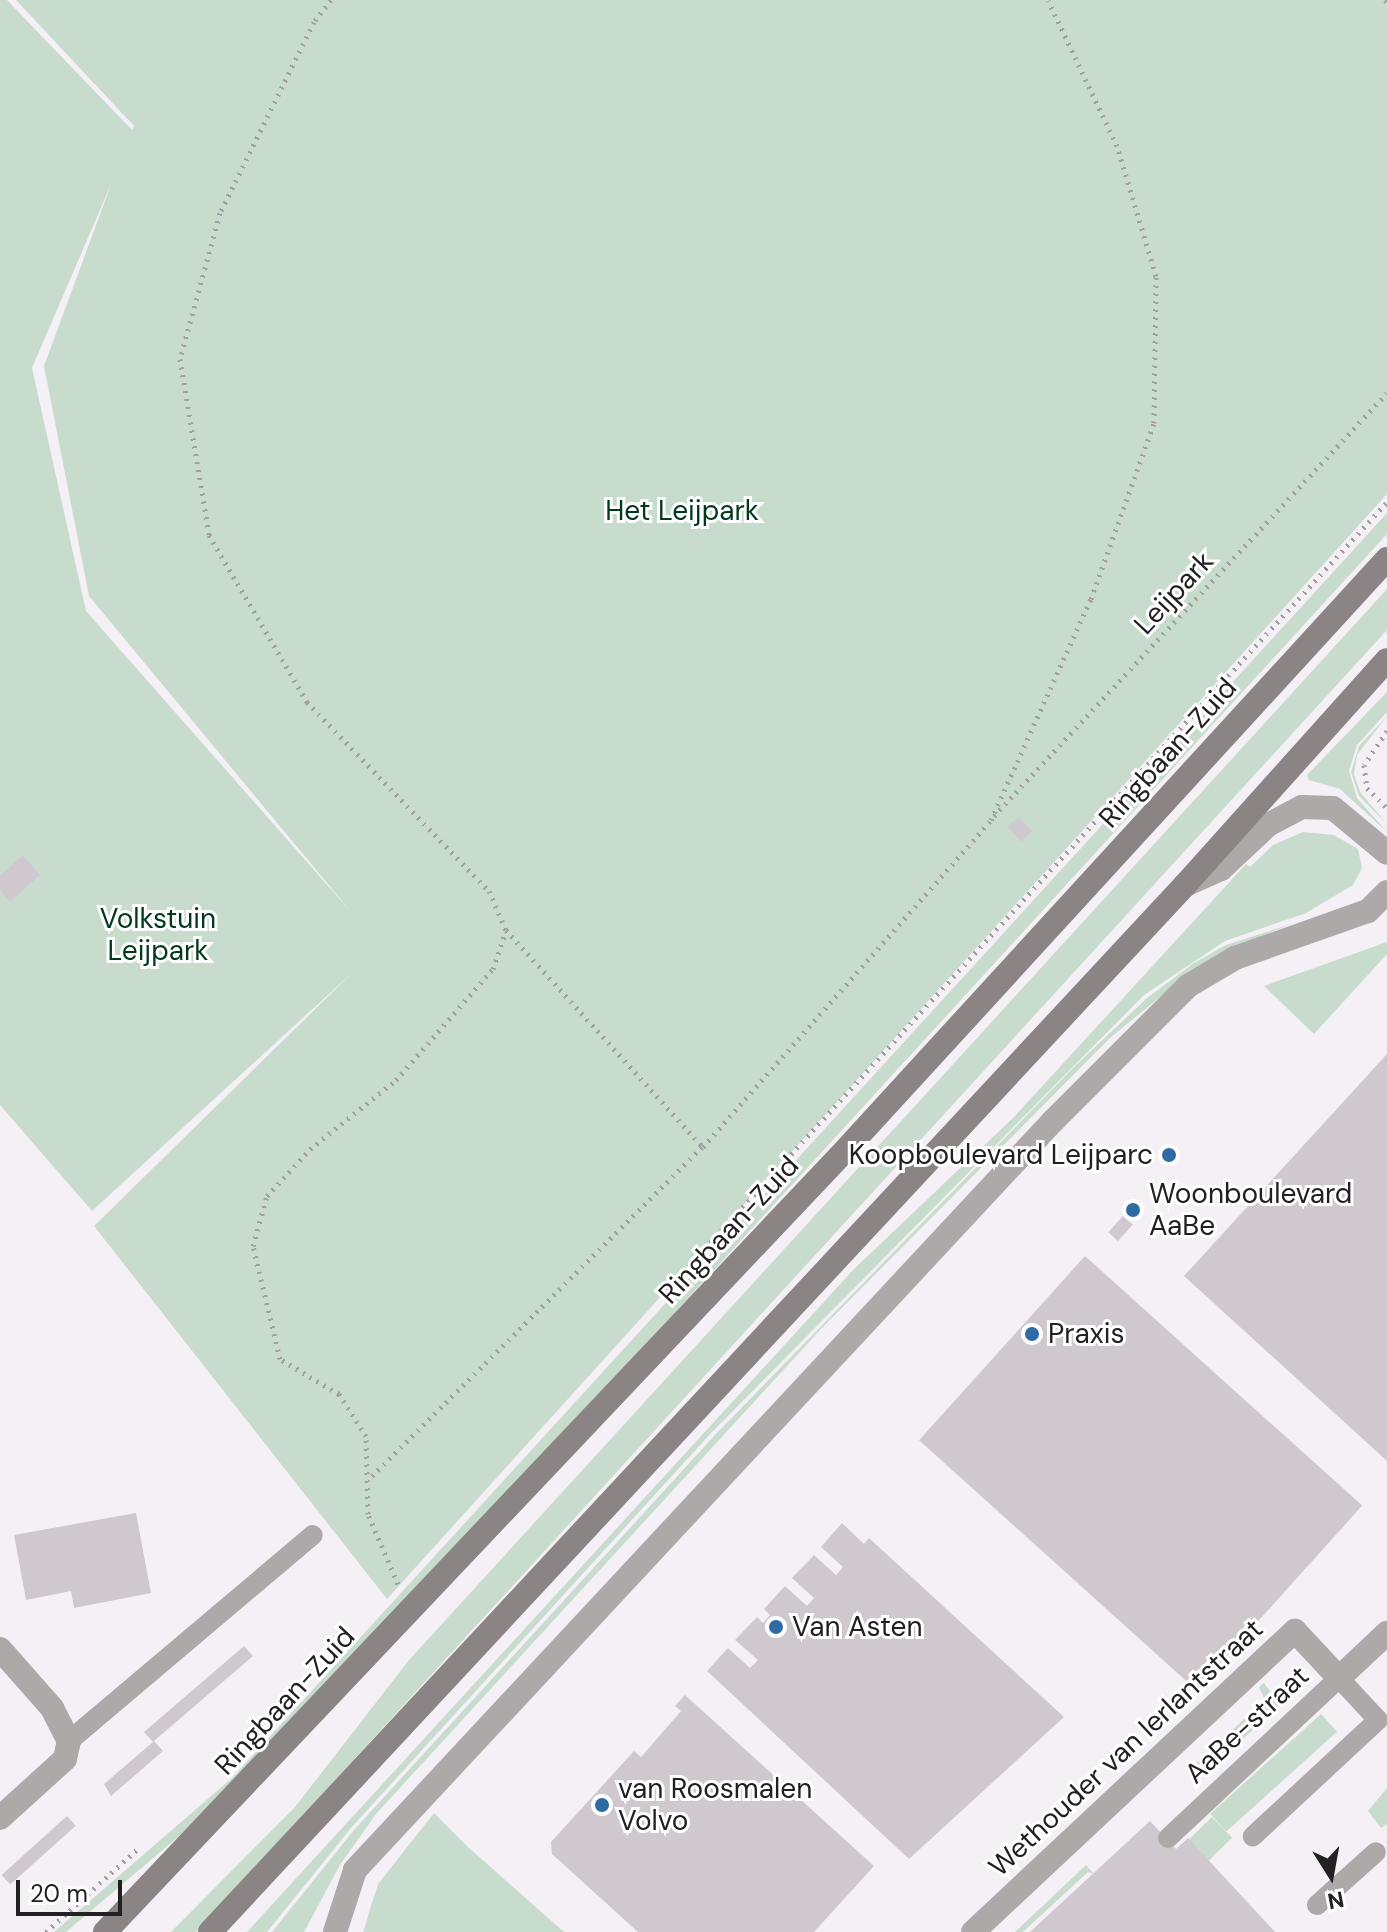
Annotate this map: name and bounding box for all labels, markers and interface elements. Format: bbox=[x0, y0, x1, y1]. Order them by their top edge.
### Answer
park label: Het Leijpark bbox=[605, 494, 759, 528]
street label: Leijpark bbox=[1127, 545, 1221, 641]
street label: Ringbaan-Zuid bbox=[1092, 671, 1244, 835]
park label: Volkstuin Leijpark bbox=[100, 902, 216, 968]
place label: Koopboulevard Leijparc bbox=[849, 1138, 1153, 1172]
marker: Koopboulevard Leijparc bbox=[1160, 1146, 1178, 1164]
street label: Ringbaan-Zuid bbox=[652, 1149, 806, 1311]
place label: Woonboulevard AaBe bbox=[1149, 1177, 1352, 1243]
marker: Woonboulevard AaBe bbox=[1124, 1201, 1142, 1219]
place label: Praxis bbox=[1048, 1317, 1124, 1351]
marker: Praxis bbox=[1023, 1325, 1041, 1343]
place label: Van Asten bbox=[792, 1610, 923, 1644]
street label: Wethouder van Ierlantstraat bbox=[982, 1612, 1270, 1884]
marker: Van Asten bbox=[767, 1618, 785, 1636]
street label: Ringbaan-Zuid bbox=[208, 1620, 362, 1782]
street label: AaBe-straat bbox=[1178, 1659, 1316, 1791]
place label: van Roosmalen Volvo bbox=[618, 1772, 812, 1838]
marker: van Roosmalen Volvo bbox=[593, 1796, 611, 1814]
north arrow bbox=[1291, 1836, 1371, 1916]
scale bar bbox=[20, 1864, 126, 1914]
text: 20 m bbox=[30, 1878, 88, 1909]
text: N bbox=[1325, 1884, 1346, 1916]

